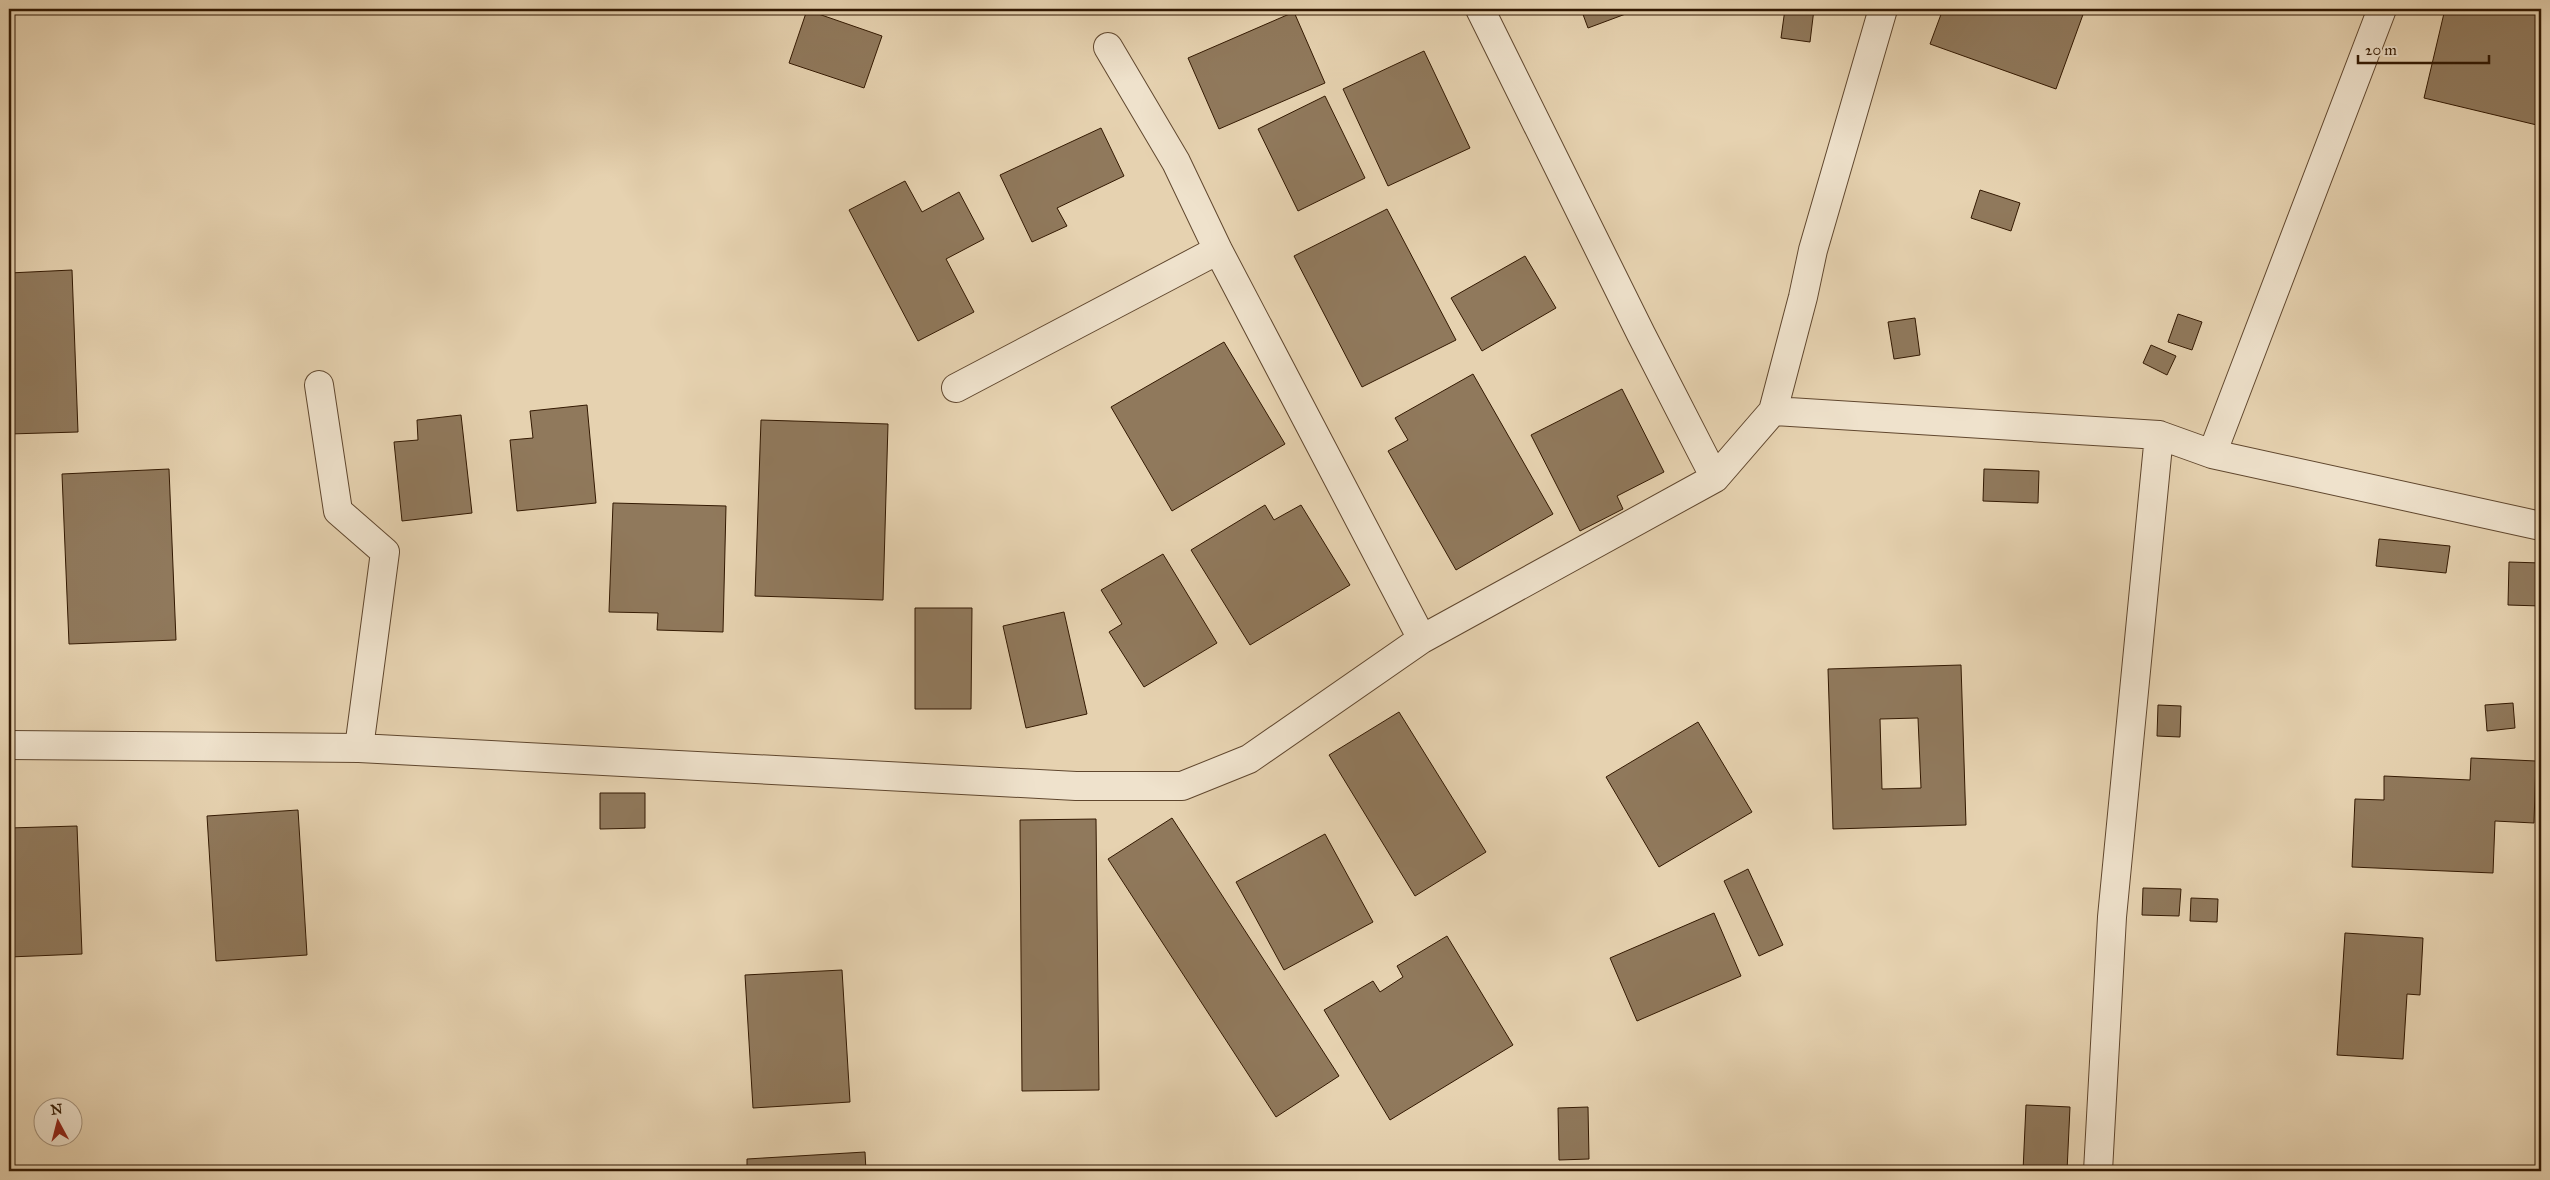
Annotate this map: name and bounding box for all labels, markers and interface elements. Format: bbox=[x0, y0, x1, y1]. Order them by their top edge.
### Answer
scale bar bbox=[2358, 32, 2489, 64]
text: 20 m bbox=[2365, 41, 2397, 59]
north arrow bbox=[32, 1098, 82, 1148]
text: N bbox=[50, 1100, 64, 1119]

